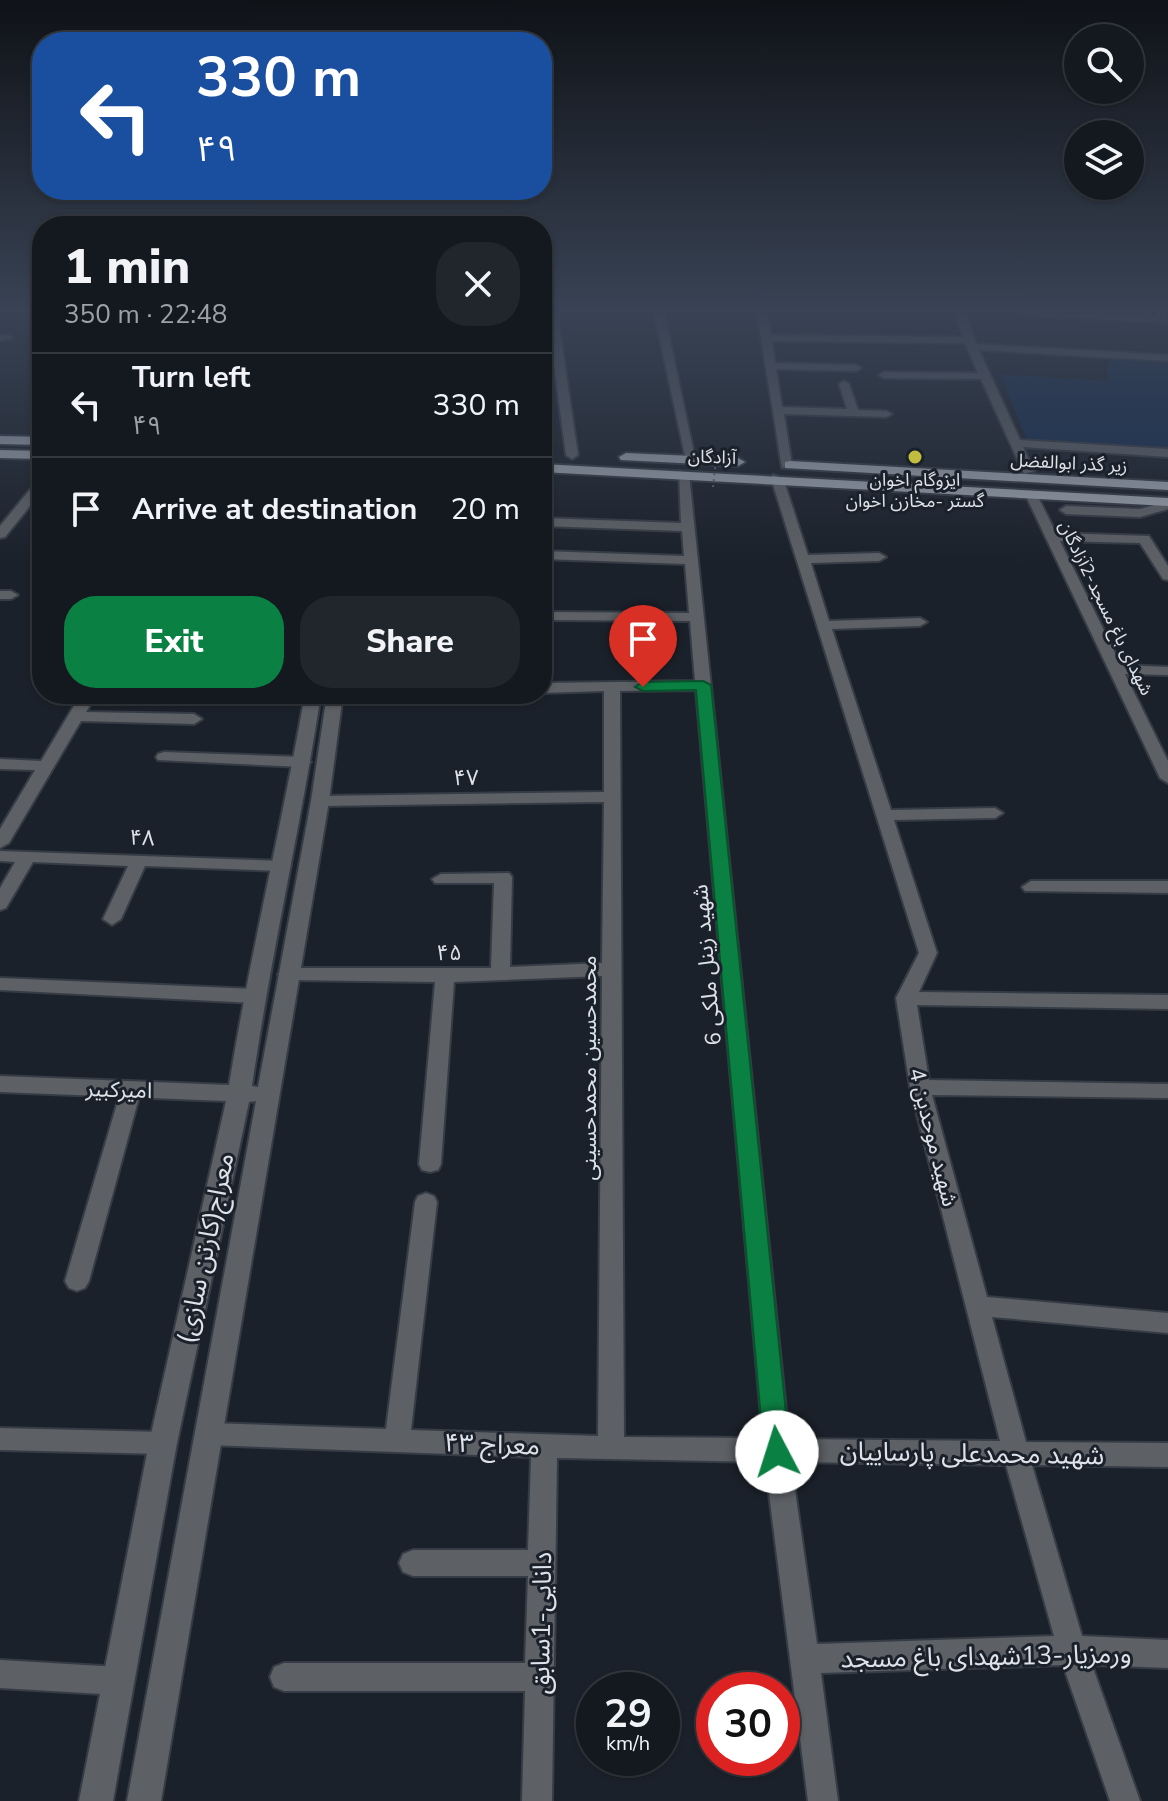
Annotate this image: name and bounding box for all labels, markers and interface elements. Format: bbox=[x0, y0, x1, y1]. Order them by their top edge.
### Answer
map controls bbox=[1064, 24, 1144, 200]
button: search bbox=[1064, 24, 1144, 104]
text: 330 m bbox=[196, 39, 361, 116]
icon: left bbox=[64, 64, 168, 168]
button: layers bbox=[1064, 120, 1144, 200]
text: ۴۹ bbox=[196, 125, 237, 174]
text: 1 min bbox=[64, 234, 190, 300]
button: close bbox=[436, 242, 520, 326]
text: 350 m · 22:48 bbox=[64, 297, 227, 332]
text: Turn left bbox=[132, 357, 250, 398]
icon: left bbox=[64, 383, 108, 427]
text: 330 m bbox=[433, 385, 520, 426]
text: ۴۹ bbox=[132, 408, 162, 443]
street label: آزادگان bbox=[687, 444, 737, 470]
marker: ایزوگام اخوان گستر -مخازن اخوان bbox=[906, 448, 924, 466]
street label: زیر گذر ابوالفضل bbox=[1010, 448, 1128, 478]
place label: ایزوگام اخوان گستر -مخازن اخوان bbox=[846, 468, 985, 513]
icon: arrive bbox=[64, 487, 108, 531]
text: Arrive at destination bbox=[132, 489, 417, 530]
text: 20 m bbox=[451, 489, 520, 530]
street label: شهدای‌ باغ مسجد-2آزادگان bbox=[1051, 517, 1159, 700]
button: Exit bbox=[64, 596, 284, 688]
button: Share bbox=[300, 596, 520, 688]
pin bbox=[609, 605, 677, 687]
icon: arrive bbox=[621, 617, 665, 661]
street label: ۴۷ bbox=[453, 763, 479, 793]
street label: ۴۸ bbox=[129, 823, 155, 853]
street label: 6 شهید زینل ملکی bbox=[685, 883, 729, 1047]
street label: ۴۵ bbox=[436, 938, 462, 968]
street label: محمدحسین محمدحسینی bbox=[574, 955, 604, 1181]
street label: 4 شهید موحدین bbox=[901, 1065, 965, 1210]
street label: امیرکبیر bbox=[84, 1074, 153, 1106]
street label: معراج(کارتن سازی) bbox=[168, 1150, 244, 1347]
position arrow bbox=[735, 1410, 819, 1494]
street label: معراج ۴۳ bbox=[443, 1425, 541, 1465]
street label: شهید محمدعلی پارساییان bbox=[839, 1434, 1105, 1473]
street label: دانایی-1سابق bbox=[523, 1551, 560, 1695]
street label: ورمزیار-13شهدای باغ مسجد bbox=[840, 1636, 1132, 1678]
speed limit sign: 30 bbox=[696, 1672, 800, 1776]
text: 29 bbox=[604, 1687, 652, 1741]
text: km/h bbox=[606, 1730, 650, 1757]

